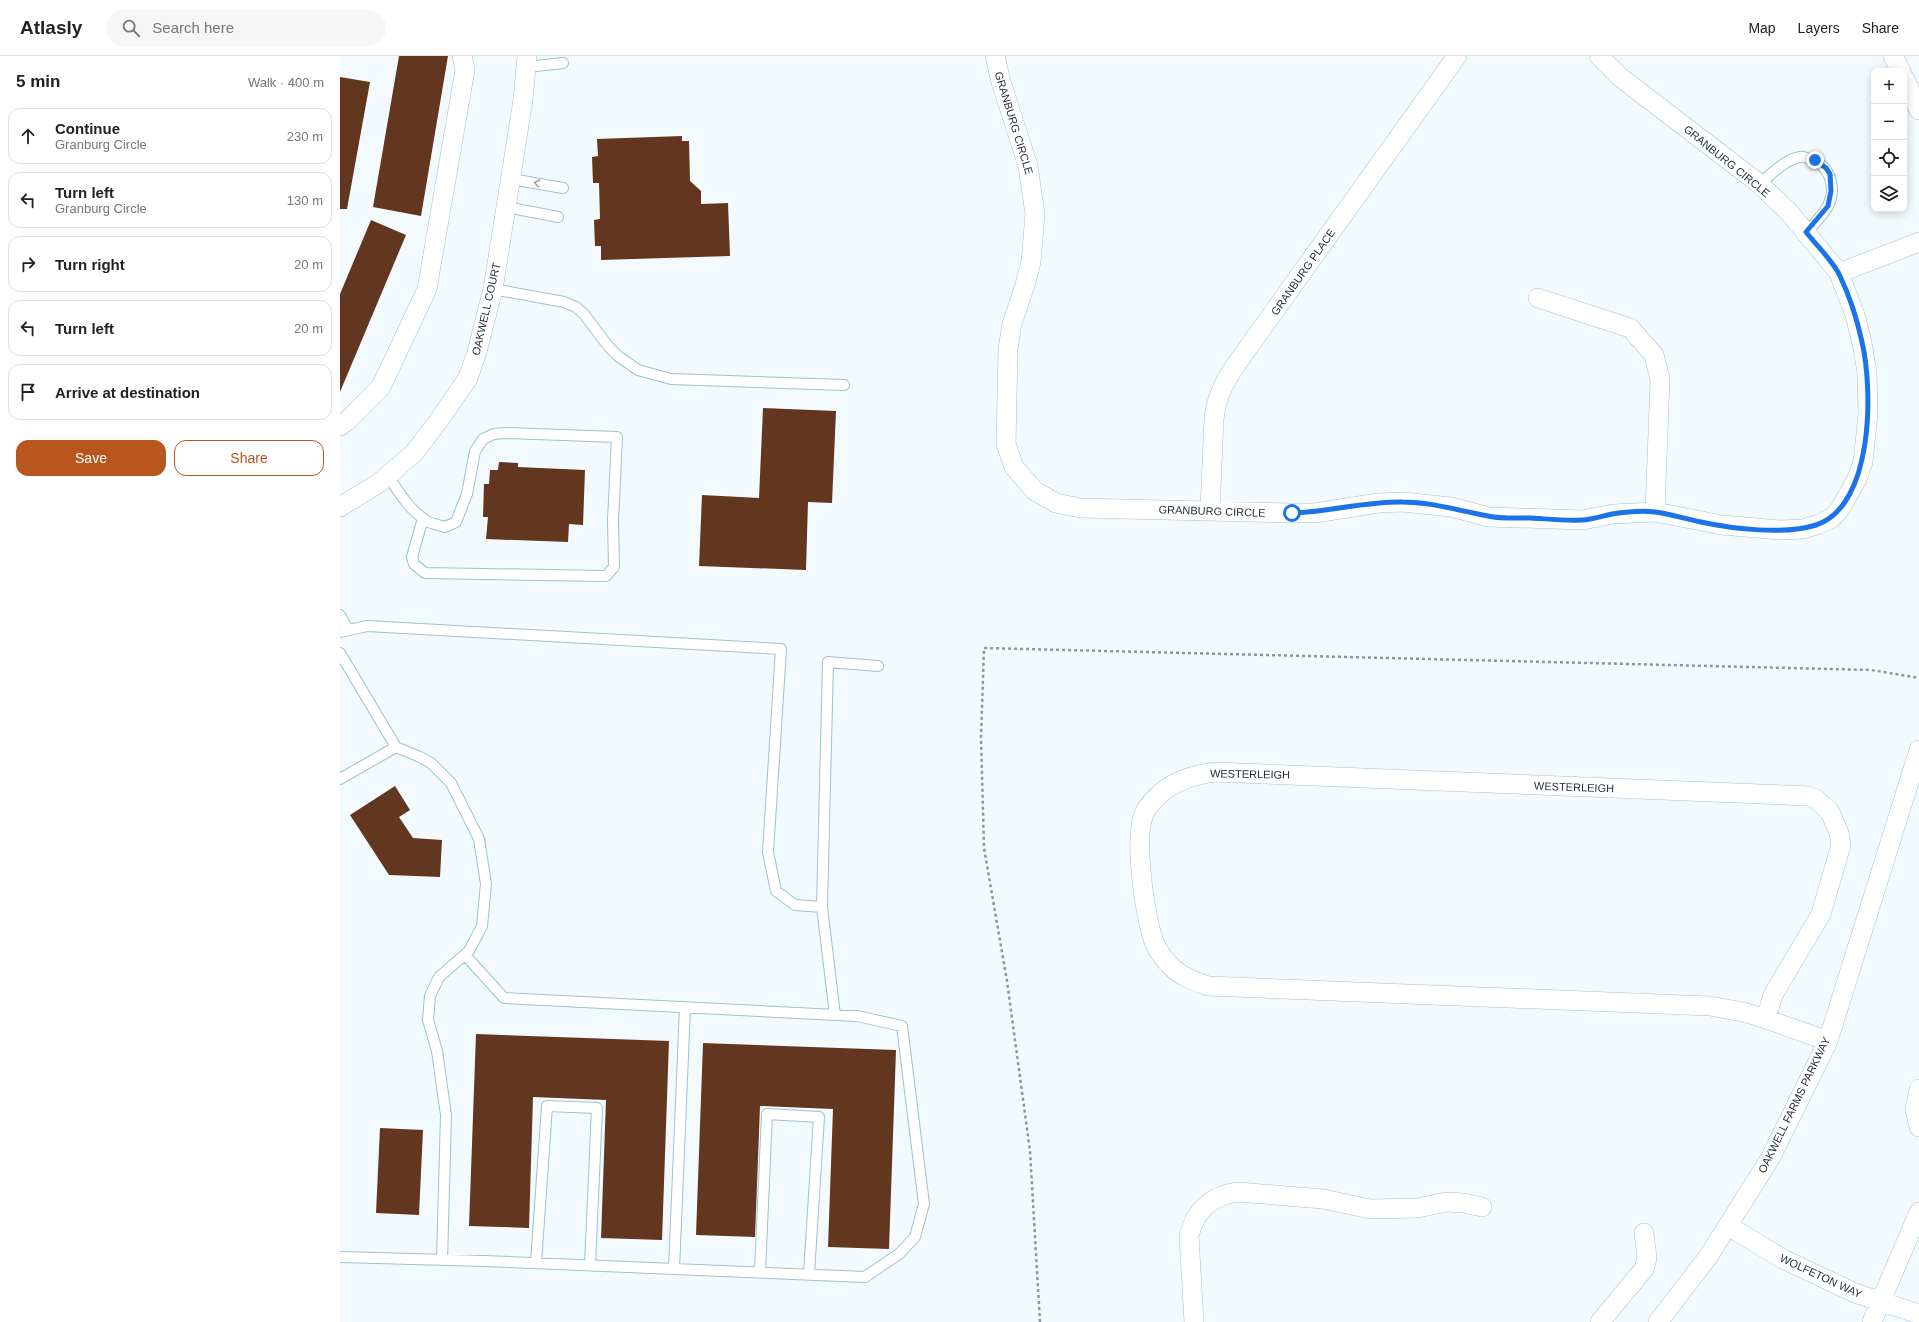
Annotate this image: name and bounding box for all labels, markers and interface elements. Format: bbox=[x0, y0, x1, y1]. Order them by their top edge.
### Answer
search box bbox=[106, 10, 386, 46]
text: Atlasly bbox=[20, 17, 82, 38]
icon: search bbox=[120, 17, 142, 39]
text: Search here bbox=[152, 19, 234, 36]
text: Map bbox=[1748, 20, 1776, 36]
text: Layers bbox=[1798, 20, 1840, 36]
text: Share bbox=[1862, 20, 1899, 36]
map controls bbox=[1871, 68, 1907, 212]
button: + bbox=[1871, 68, 1907, 104]
street label: GRANBURG CIRCLE bbox=[993, 70, 1035, 176]
text: 5 min bbox=[16, 72, 60, 91]
text: Walk · 400 m bbox=[248, 75, 324, 90]
button: − bbox=[1871, 104, 1907, 140]
text: Continue bbox=[55, 120, 120, 137]
street label: GRANBURG CIRCLE bbox=[1682, 123, 1772, 199]
icon: ahead bbox=[17, 125, 39, 147]
text: 230 m bbox=[287, 129, 323, 144]
text: Granburg Circle bbox=[55, 137, 147, 152]
button: locate bbox=[1871, 140, 1907, 176]
route end bbox=[1806, 151, 1824, 169]
button: layers bbox=[1871, 176, 1907, 212]
one-way arrow bbox=[534, 180, 540, 188]
text: Turn left bbox=[55, 184, 114, 201]
icon: left bbox=[17, 189, 39, 211]
text: 130 m bbox=[287, 193, 323, 208]
text: Granburg Circle bbox=[55, 201, 147, 216]
street label: GRANBURG PLACE bbox=[1269, 226, 1337, 318]
icon: right bbox=[17, 253, 39, 275]
text: Turn right bbox=[55, 256, 125, 273]
text: 20 m bbox=[294, 257, 323, 272]
street label: OAKWELL COURT bbox=[469, 261, 503, 357]
icon: left bbox=[17, 317, 39, 339]
text: Turn left bbox=[55, 320, 114, 337]
text: 20 m bbox=[294, 321, 323, 336]
icon: arrive bbox=[17, 381, 39, 403]
text: Arrive at destination bbox=[55, 384, 200, 401]
button: Save bbox=[16, 440, 166, 476]
button: Share bbox=[174, 440, 324, 476]
street label: GRANBURG CIRCLE bbox=[1158, 503, 1266, 519]
route start bbox=[1283, 504, 1301, 522]
street label: WESTERLEIGH bbox=[1210, 767, 1290, 781]
street label: WESTERLEIGH bbox=[1534, 780, 1614, 794]
street label: OAKWELL FARMS PARKWAY bbox=[1756, 1034, 1833, 1175]
street label: WOLFETON WAY bbox=[1778, 1252, 1864, 1301]

